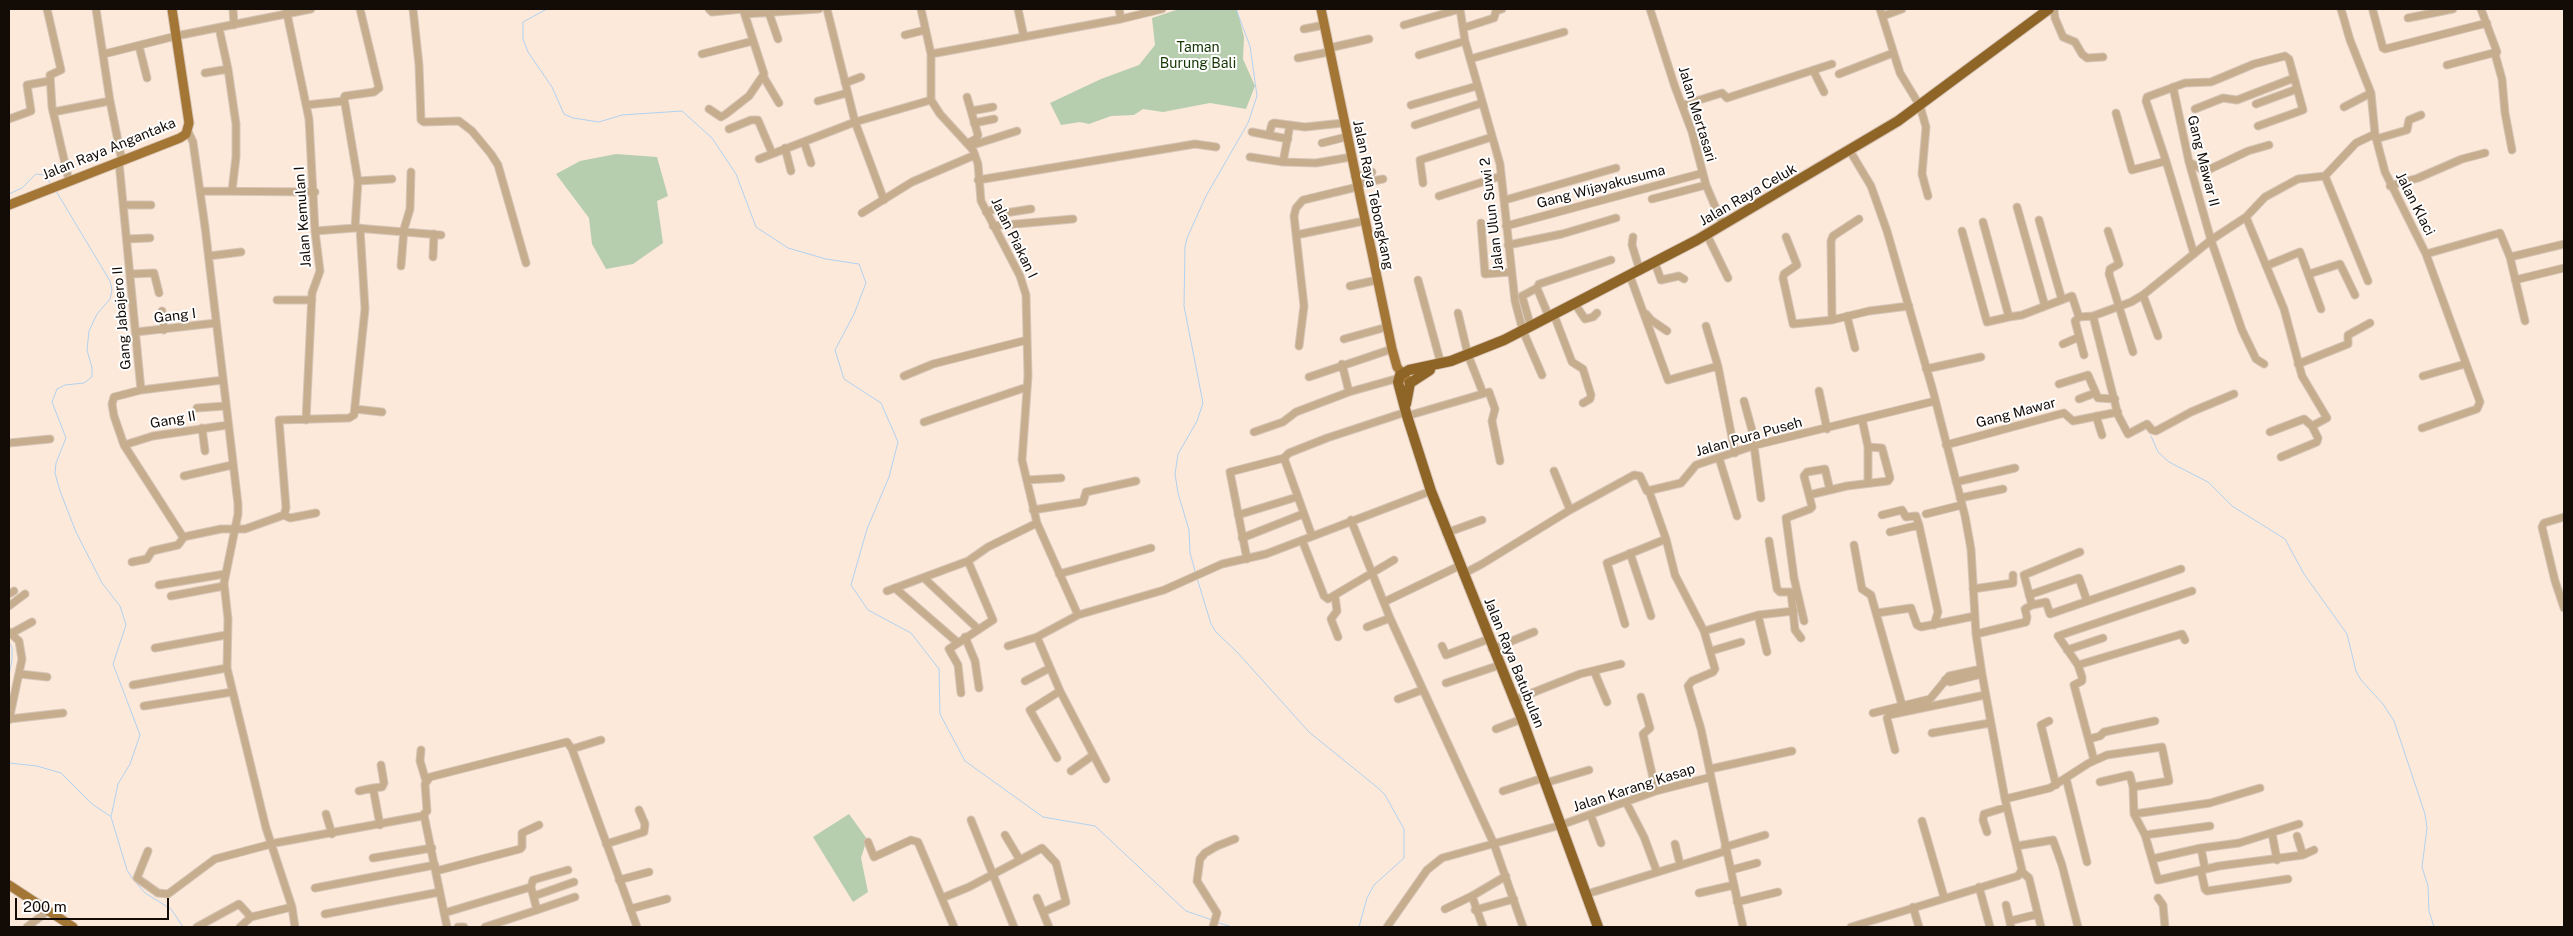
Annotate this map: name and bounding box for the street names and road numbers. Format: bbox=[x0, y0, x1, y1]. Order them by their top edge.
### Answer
street label: Jalan Mertasari bbox=[1675, 64, 1719, 164]
street label: Gang Mawar II bbox=[2184, 114, 2222, 208]
street label: Jalan Raya Angantaka bbox=[40, 115, 178, 183]
street label: Jalan Raya Tebongkang bbox=[1349, 119, 1397, 271]
street label: Jalan Ulun Suwi 2 bbox=[1477, 157, 1507, 271]
street label: Jalan Raya Celuk bbox=[1696, 160, 1800, 230]
street label: Gang Wijayakusuma bbox=[1535, 162, 1667, 212]
street label: Jalan Kemulan I bbox=[291, 166, 315, 268]
street label: Jalan Klaci bbox=[2392, 169, 2438, 239]
street label: Jalan Piakan I bbox=[987, 195, 1041, 281]
street label: Gang Jabajero II bbox=[109, 266, 135, 370]
street label: Gang I bbox=[153, 305, 197, 327]
street label: Gang Mawar bbox=[1974, 394, 2058, 432]
street label: Gang II bbox=[149, 408, 197, 432]
street label: Jalan Pura Puseh bbox=[1694, 414, 1804, 460]
street label: Jalan Raya Batubulan bbox=[1480, 595, 1548, 731]
street label: Jalan Karang Kasap bbox=[1571, 760, 1697, 816]

